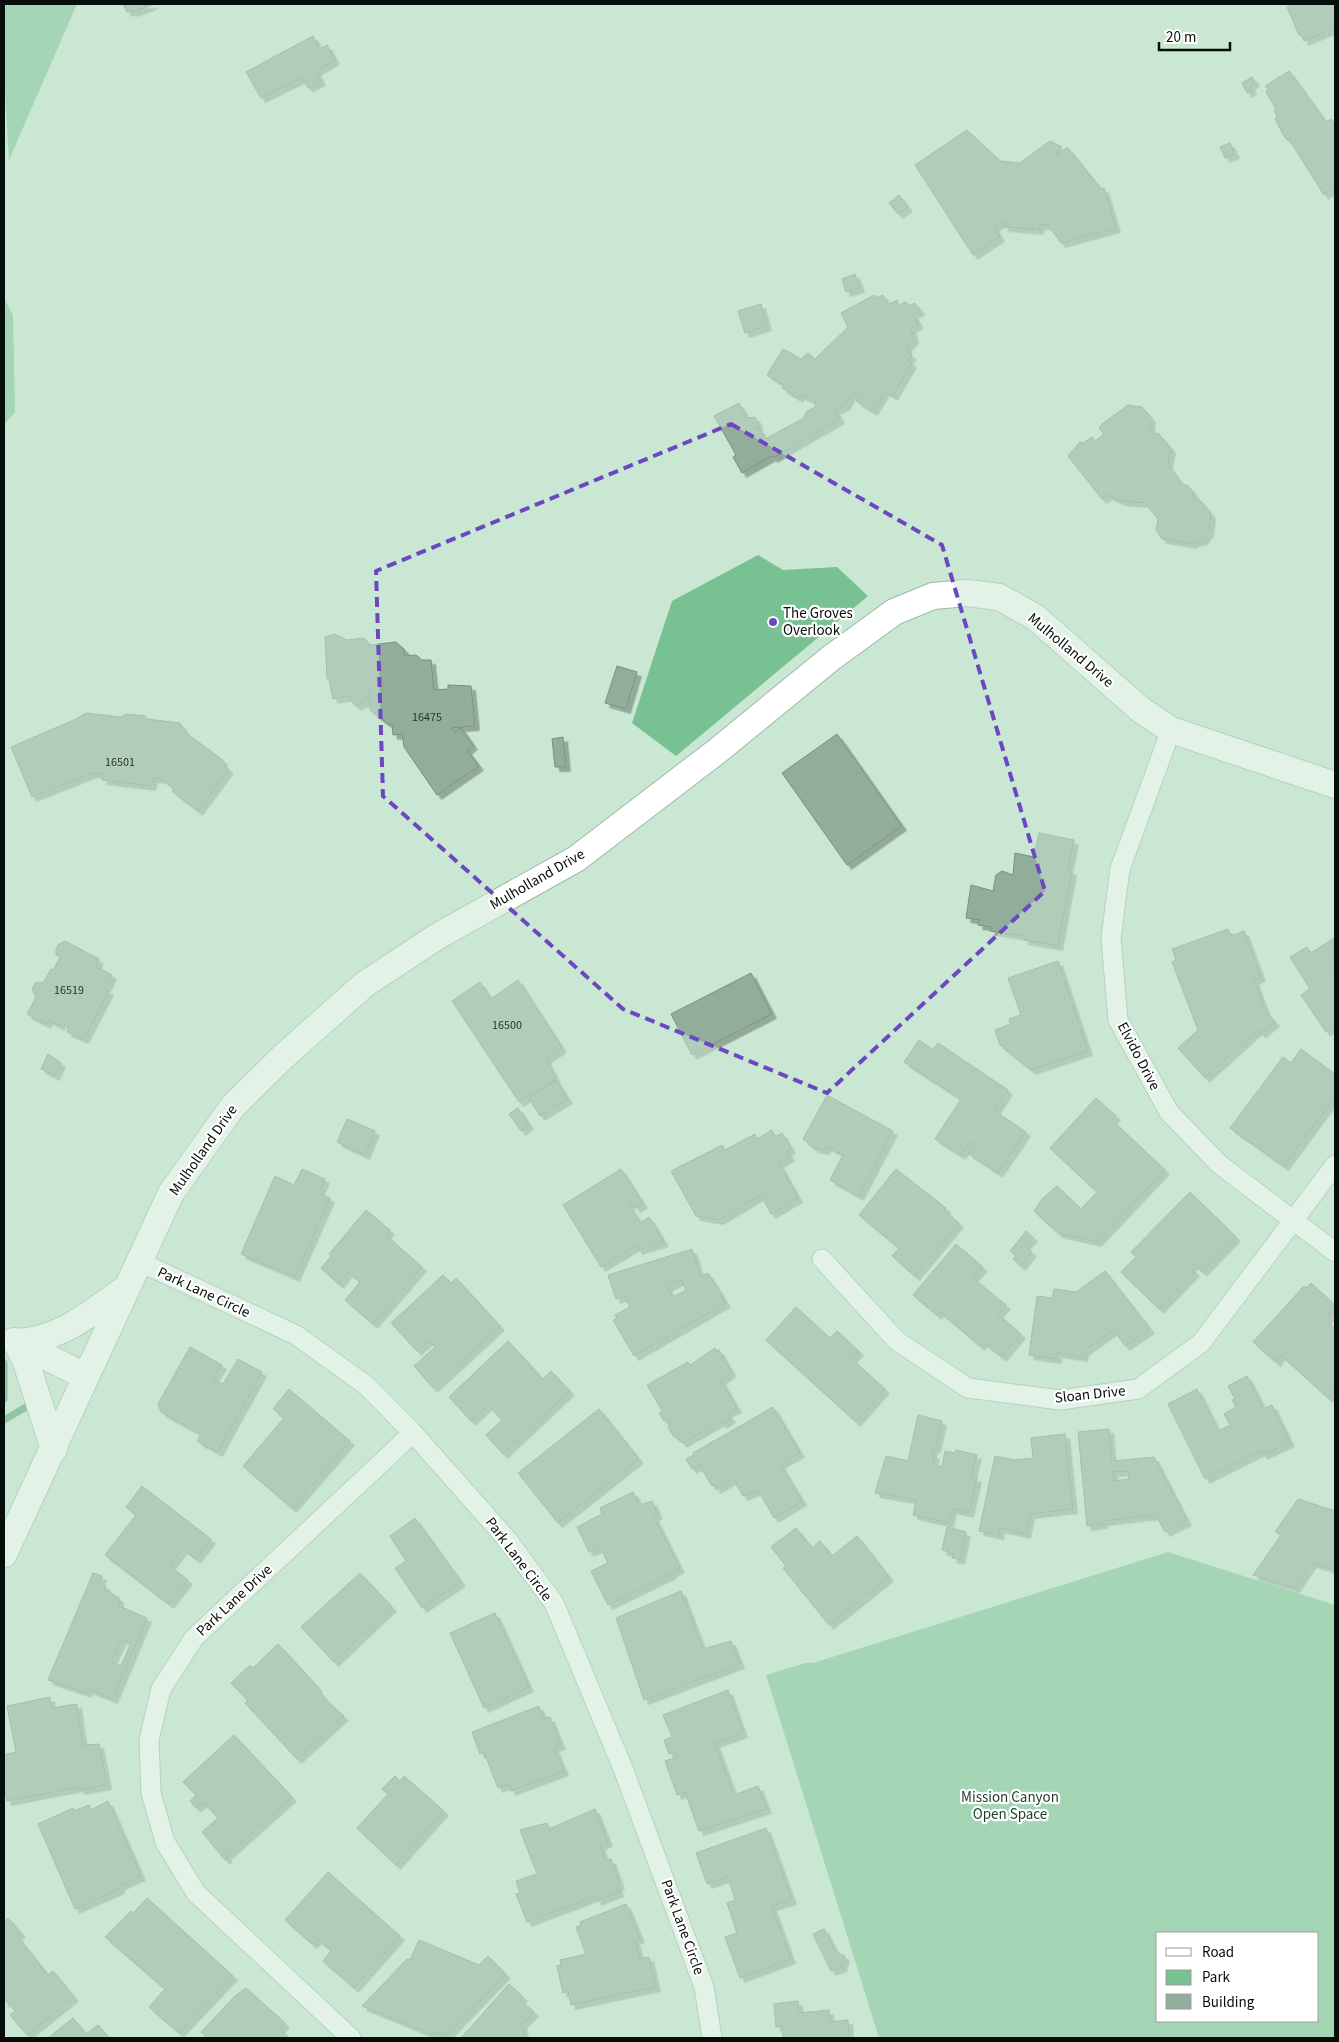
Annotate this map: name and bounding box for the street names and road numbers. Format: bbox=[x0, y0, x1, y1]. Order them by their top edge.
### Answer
street label: Mulholland Drive bbox=[1023, 608, 1118, 693]
street label: Mulholland Drive bbox=[486, 844, 589, 915]
street label: Elvido Drive bbox=[1112, 1018, 1165, 1094]
street label: Mulholland Drive bbox=[164, 1101, 243, 1200]
street label: Park Lane Circle bbox=[154, 1262, 254, 1323]
street label: Sloan Drive bbox=[1054, 1380, 1126, 1409]
street label: Park Lane Circle bbox=[480, 1513, 557, 1606]
street label: Park Lane Drive bbox=[192, 1560, 277, 1641]
street label: Park Lane Circle bbox=[656, 1877, 709, 1978]

